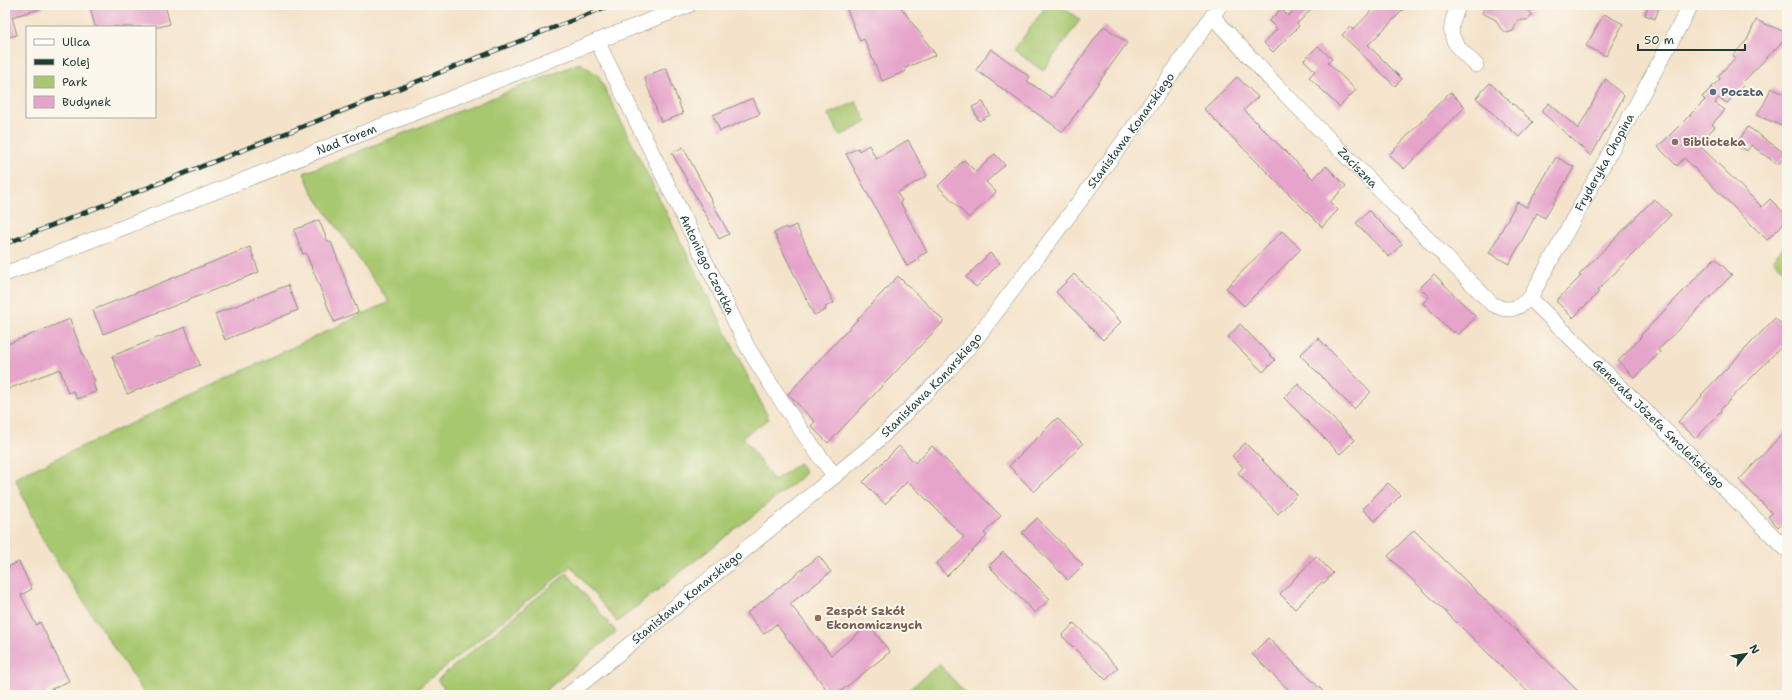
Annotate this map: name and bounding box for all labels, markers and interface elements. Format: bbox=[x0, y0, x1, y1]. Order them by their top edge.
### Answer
legend bbox=[26, 26, 156, 118]
scale bar bbox=[1638, 26, 1745, 52]
text: 50 m bbox=[1644, 32, 1674, 48]
text: Ulica bbox=[62, 34, 91, 50]
text: Kolej bbox=[62, 54, 90, 70]
street label: Stanisława Konarskiego bbox=[1084, 69, 1178, 192]
text: Park bbox=[62, 74, 88, 90]
place label: Poczta bbox=[1721, 84, 1764, 100]
marker: Poczta bbox=[1708, 87, 1718, 97]
text: Budynek bbox=[62, 94, 111, 110]
street label: Fryderyka Chopina bbox=[1571, 110, 1638, 214]
street label: Nad Torem bbox=[314, 121, 379, 159]
place label: Biblioteka bbox=[1683, 134, 1747, 150]
marker: Biblioteka bbox=[1670, 137, 1680, 147]
street label: Zaciszna bbox=[1334, 144, 1382, 192]
street label: Antoniego Czortka bbox=[676, 212, 738, 317]
street label: Stanisława Konarskiego bbox=[877, 330, 986, 441]
street label: Generała Józefa Smoleńskiego bbox=[1589, 356, 1728, 492]
street label: Stanisława Konarskiego bbox=[628, 547, 746, 648]
place label: Zespół Szkół Ekonomicznych bbox=[826, 603, 922, 633]
marker: Zespół Szkół Ekonomicznych bbox=[813, 613, 823, 623]
north arrow bbox=[1726, 634, 1766, 674]
text: N bbox=[1746, 642, 1763, 657]

